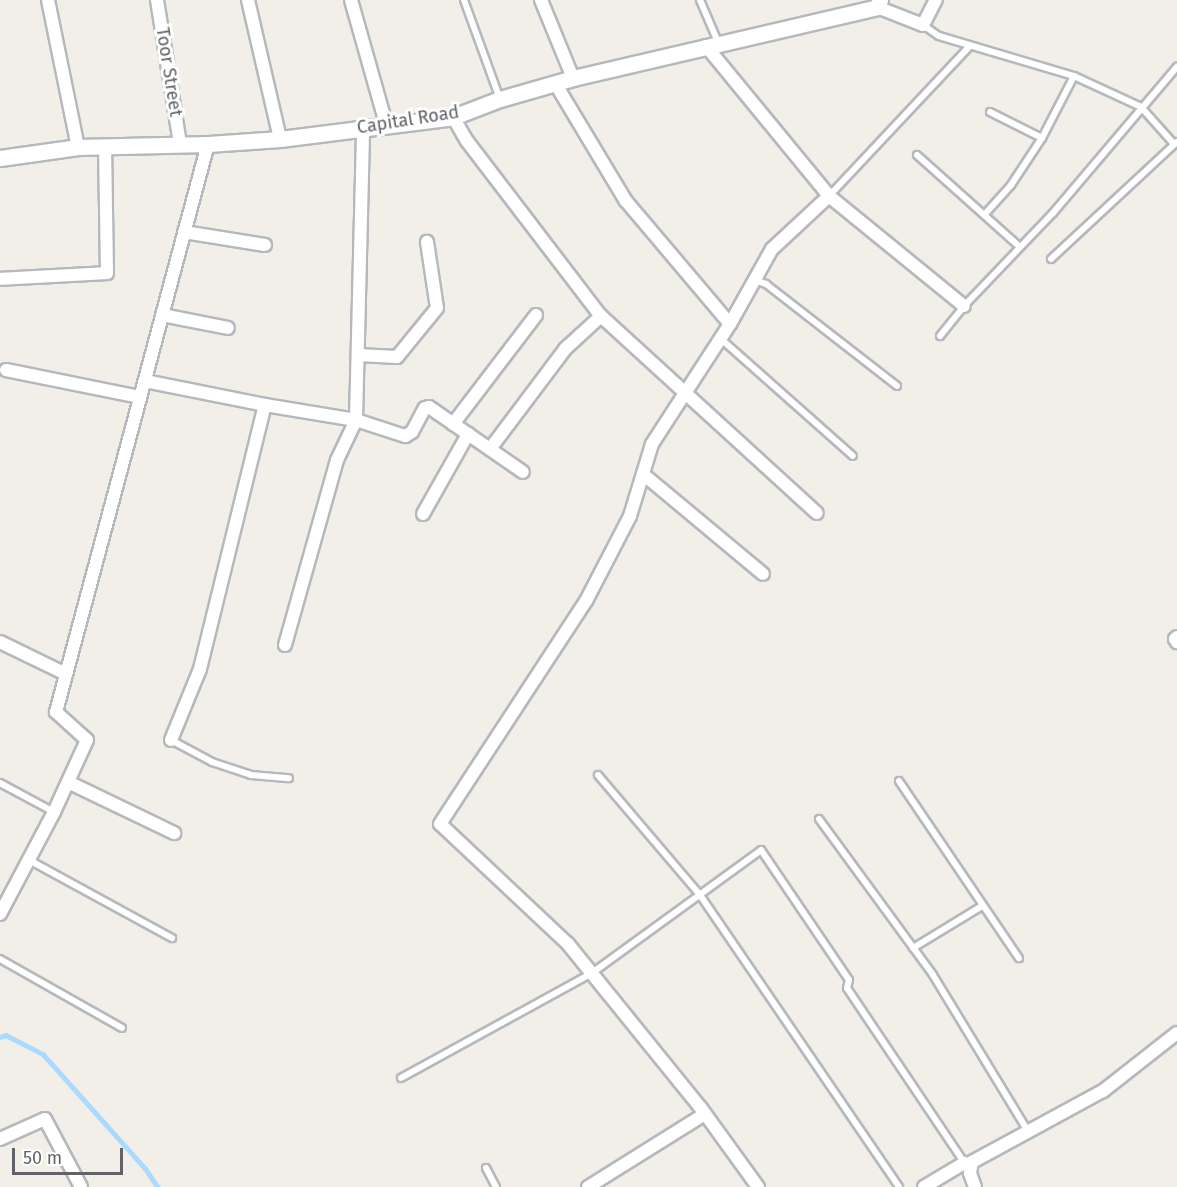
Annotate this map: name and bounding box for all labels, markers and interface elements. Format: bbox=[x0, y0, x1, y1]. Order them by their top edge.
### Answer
street label: Toor Street bbox=[151, 26, 187, 118]
street label: Capital Road bbox=[355, 101, 461, 139]
scale bar bbox=[15, 1136, 126, 1174]
text: 50 m bbox=[23, 1147, 62, 1169]

